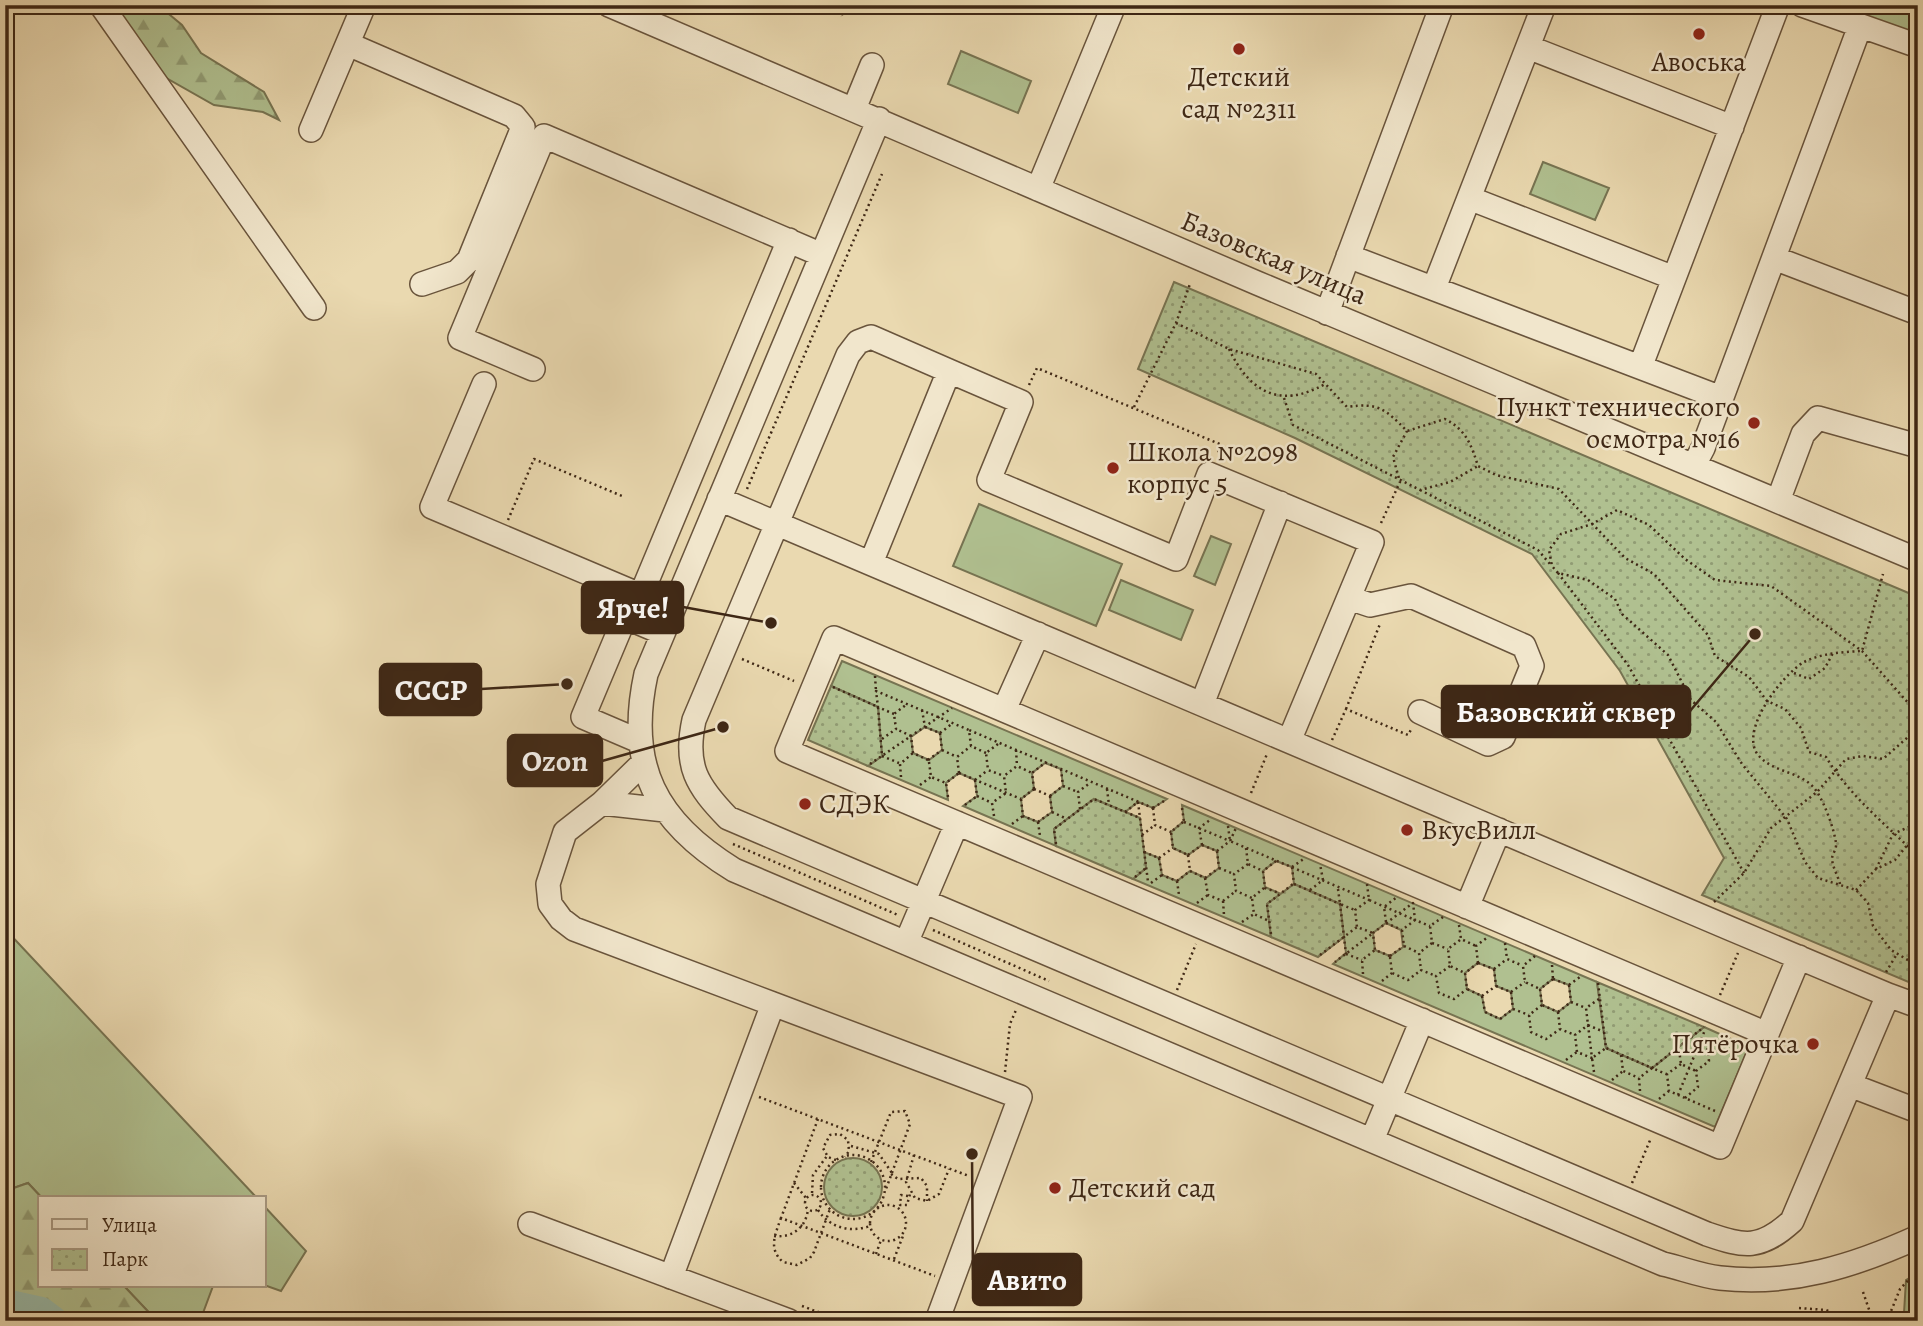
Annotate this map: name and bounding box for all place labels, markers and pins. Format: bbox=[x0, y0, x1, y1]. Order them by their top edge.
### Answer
marker: Авоська bbox=[1691, 26, 1707, 42]
marker: Детский сад №2311 bbox=[1231, 41, 1247, 57]
place label: Авоська bbox=[1651, 43, 1746, 81]
place label: Детский сад №2311 bbox=[1182, 58, 1296, 128]
place label: Пункт технического осмотра №16 bbox=[1496, 388, 1740, 458]
marker: Пункт технического осмотра №16 bbox=[1746, 415, 1762, 431]
place label: Школа №2098 корпус 5 bbox=[1127, 433, 1298, 503]
marker: Школа №2098 корпус 5 bbox=[1105, 460, 1121, 476]
callout: Ярче! bbox=[582, 582, 683, 633]
callout: СССР bbox=[380, 664, 481, 715]
callout: Базовский сквер bbox=[1442, 686, 1690, 737]
callout: Ozon bbox=[508, 735, 602, 786]
place label: СДЭК bbox=[819, 785, 890, 823]
marker: СДЭК bbox=[797, 796, 813, 812]
place label: ВкусВилл bbox=[1421, 811, 1536, 849]
marker: ВкусВилл bbox=[1399, 822, 1415, 838]
place label: Пятёрочка bbox=[1671, 1025, 1799, 1063]
marker: Пятёрочка bbox=[1805, 1036, 1821, 1052]
place label: Детский сад bbox=[1069, 1169, 1216, 1207]
marker: Детский сад bbox=[1047, 1180, 1063, 1196]
callout: Авито bbox=[973, 1254, 1081, 1305]

